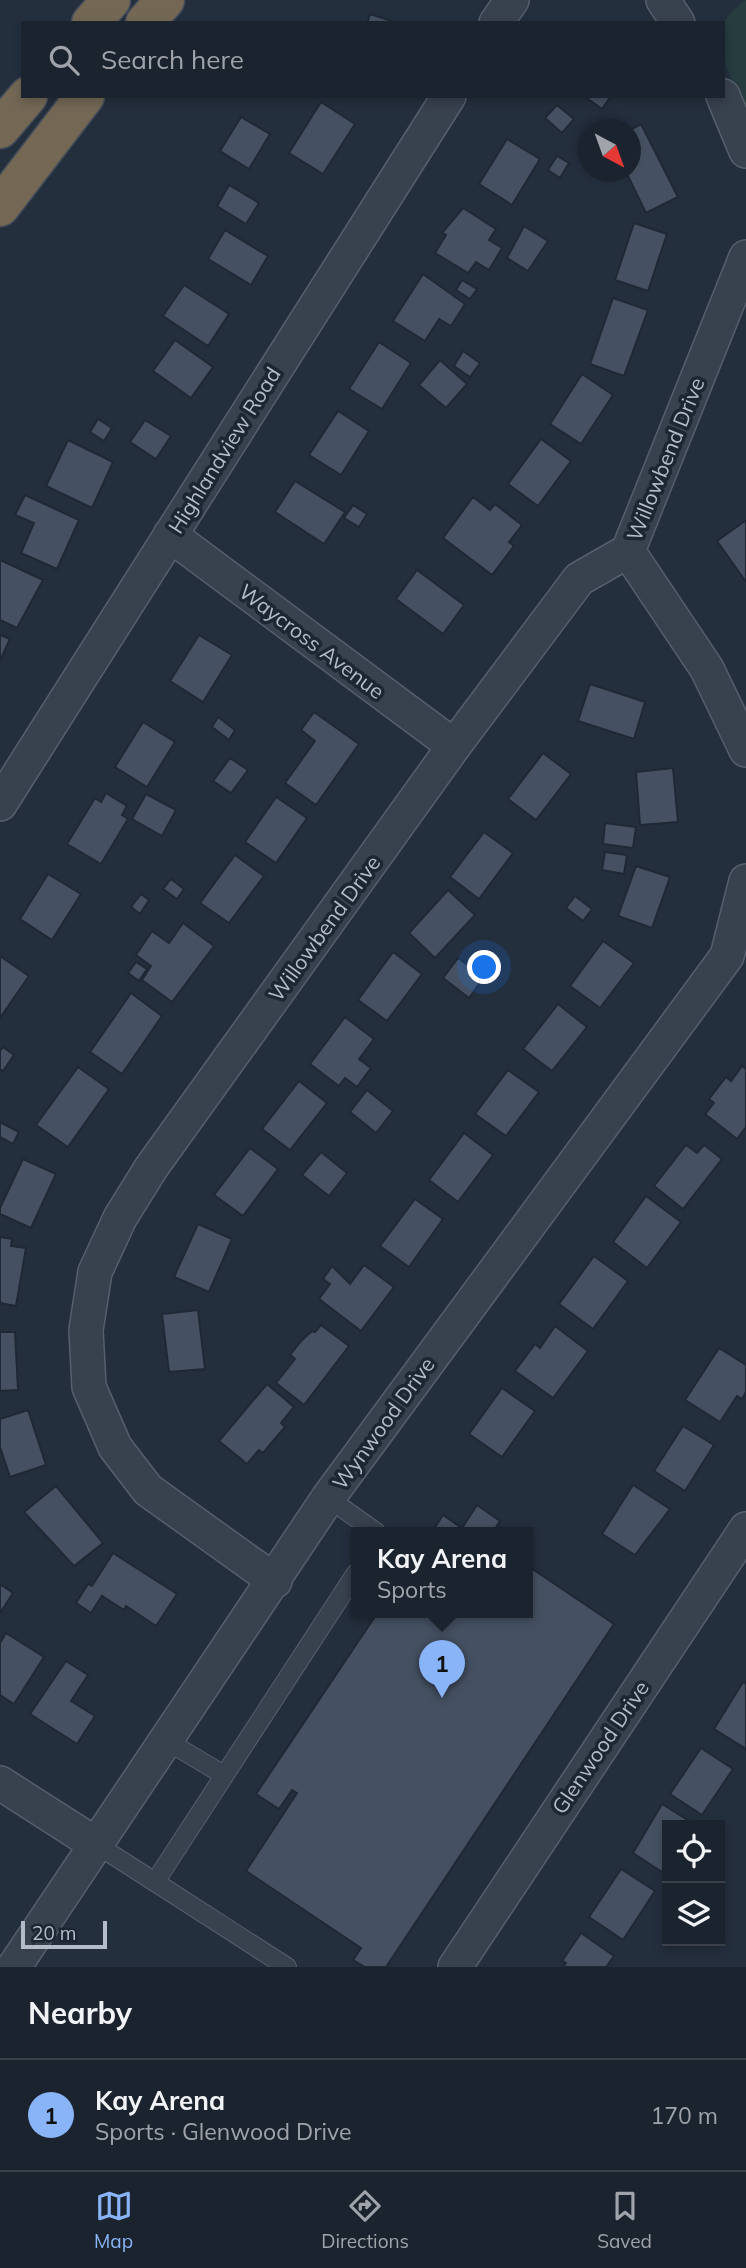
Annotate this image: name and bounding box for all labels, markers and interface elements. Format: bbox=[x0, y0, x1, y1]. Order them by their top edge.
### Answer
search box bbox=[21, 21, 725, 98]
icon: search bbox=[45, 41, 83, 79]
text: Search here bbox=[101, 43, 244, 76]
north arrow bbox=[578, 119, 641, 182]
street label: Highlandview Road bbox=[162, 362, 286, 538]
street label: Willowbend Drive bbox=[620, 374, 710, 544]
street label: Waycross Avenue bbox=[234, 578, 390, 704]
street label: Willowbend Drive bbox=[262, 850, 386, 1006]
your location bbox=[467, 950, 501, 984]
street label: Wynwood Drive bbox=[326, 1352, 440, 1494]
popup bbox=[351, 1527, 533, 1618]
text: Kay Arena bbox=[377, 1542, 507, 1575]
text: Sports bbox=[377, 1575, 447, 1604]
pin: 1 bbox=[419, 1640, 465, 1698]
street label: Glenwood Drive bbox=[546, 1676, 654, 1818]
map controls bbox=[662, 1820, 725, 1946]
button: locate bbox=[662, 1820, 725, 1883]
button: layers bbox=[662, 1883, 725, 1946]
scale bar bbox=[21, 1918, 107, 1950]
text: 20 m bbox=[32, 1921, 76, 1945]
text: Nearby bbox=[28, 1994, 132, 2032]
text: Kay Arena bbox=[95, 2084, 225, 2117]
text: 1 bbox=[44, 2101, 58, 2130]
text: 170 m bbox=[650, 2101, 718, 2130]
text: Sports · Glenwood Drive bbox=[95, 2117, 352, 2146]
tab: Map bbox=[94, 2187, 133, 2253]
tab: Directions bbox=[321, 2187, 409, 2253]
tab: Saved bbox=[597, 2187, 652, 2253]

